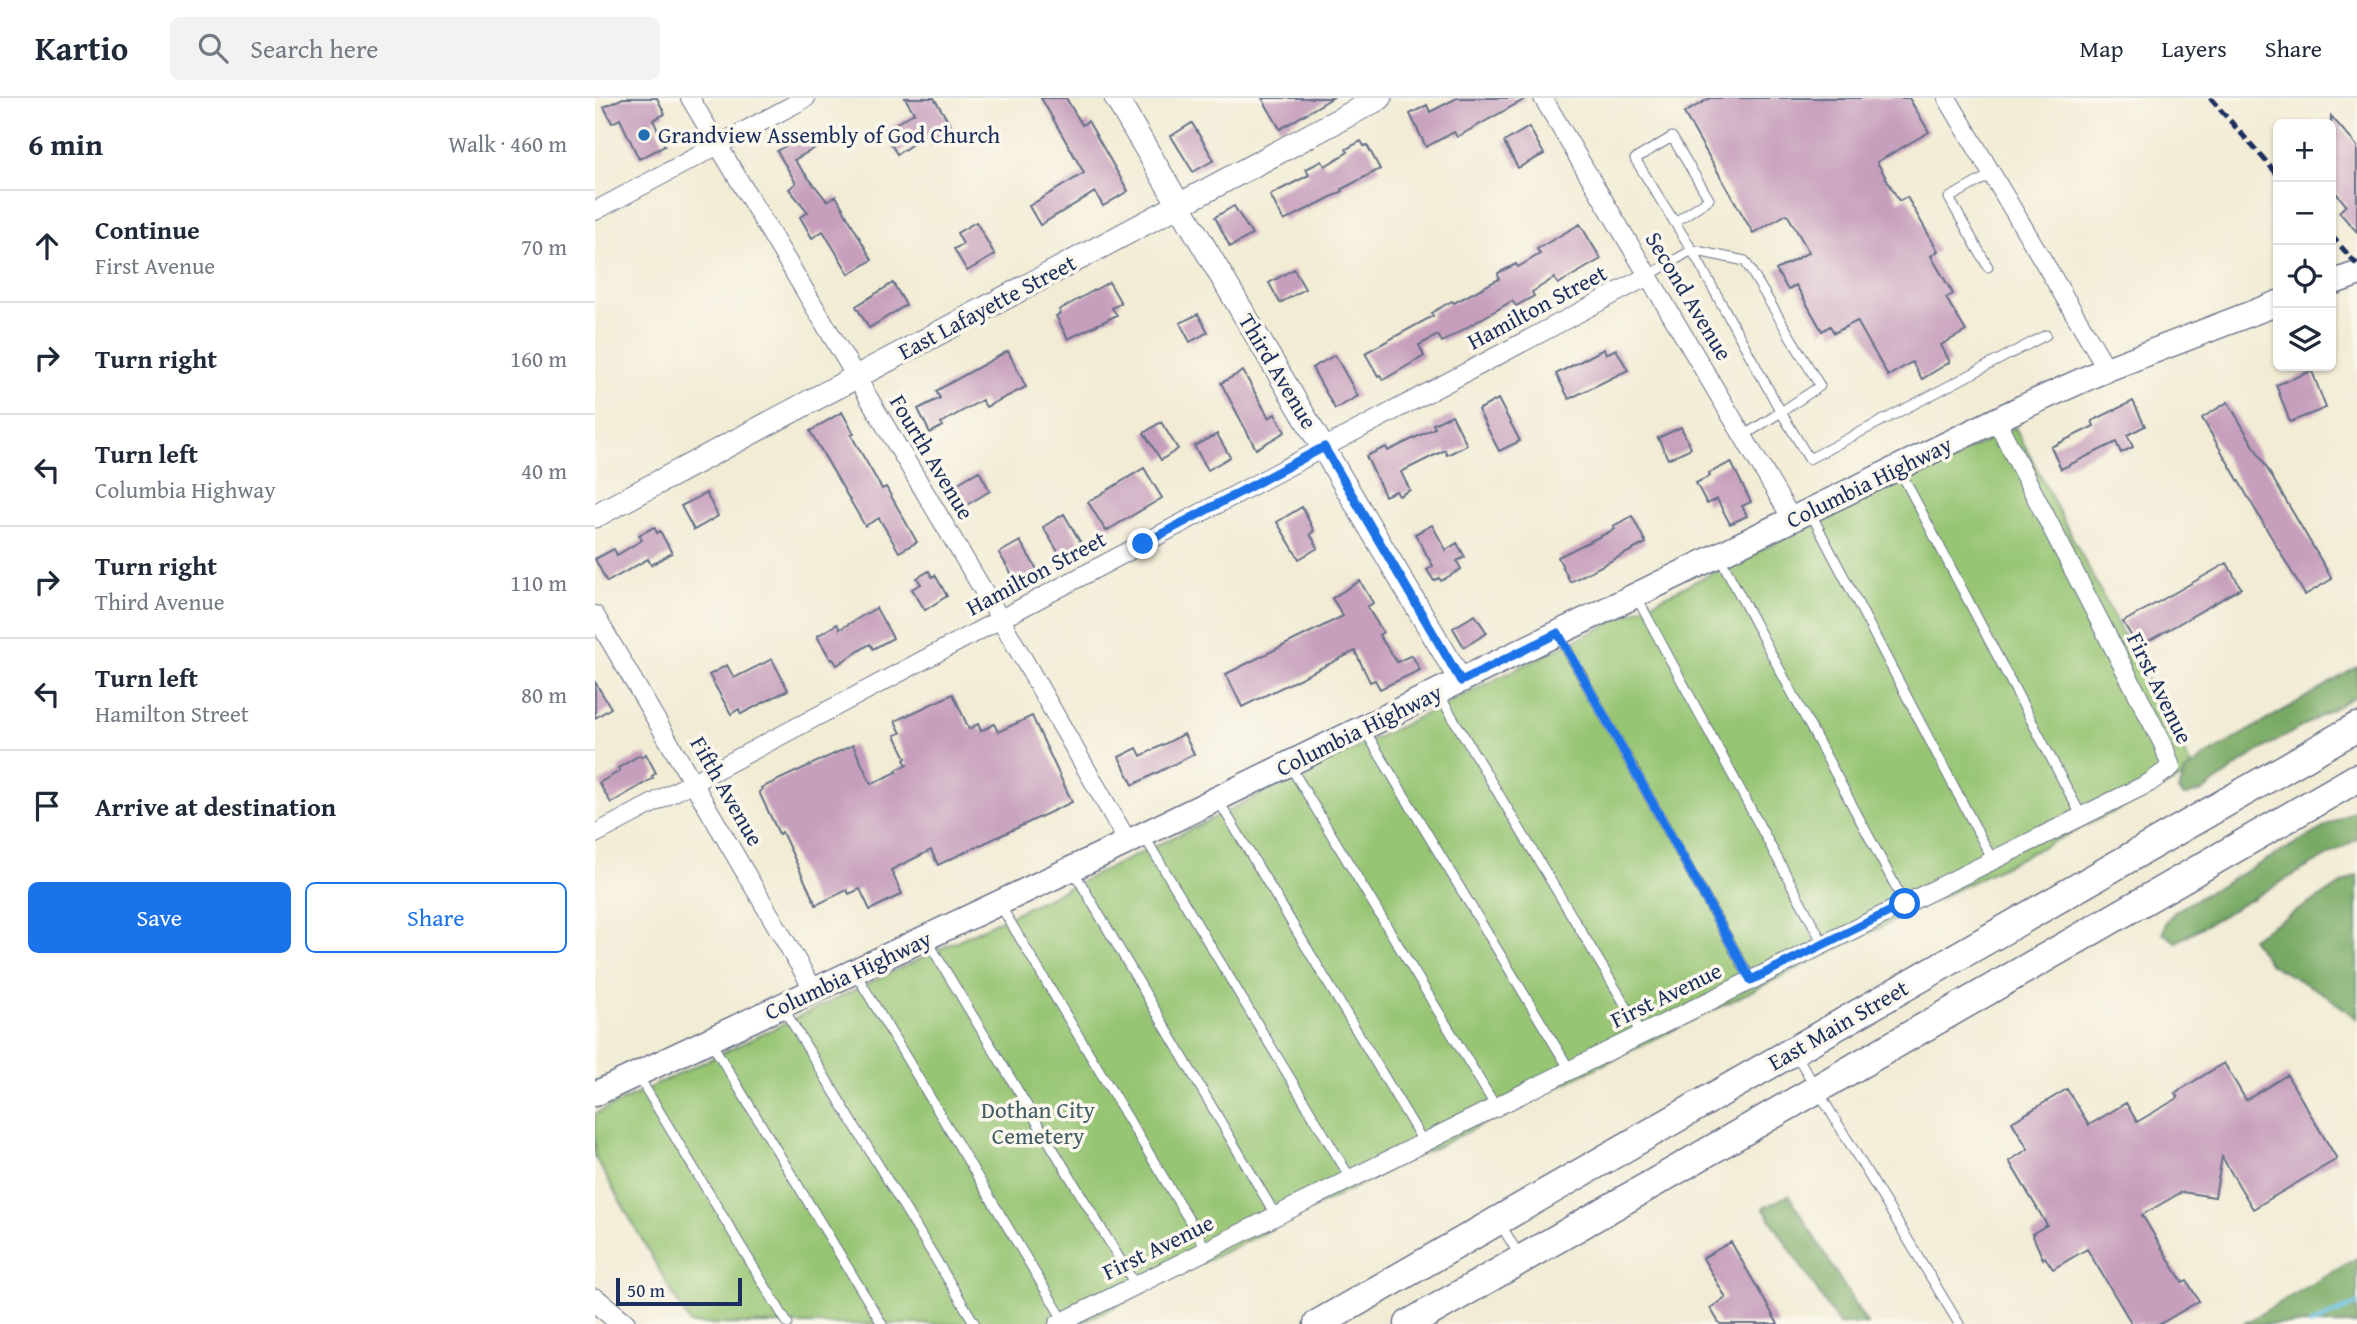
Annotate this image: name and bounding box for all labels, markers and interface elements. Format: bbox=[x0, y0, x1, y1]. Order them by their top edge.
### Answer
search box bbox=[170, 17, 660, 80]
text: Kartio bbox=[35, 24, 128, 72]
icon: search bbox=[194, 29, 232, 67]
text: Search here bbox=[250, 29, 379, 68]
text: Map bbox=[2080, 31, 2123, 66]
text: Layers bbox=[2161, 31, 2227, 66]
text: Share bbox=[2265, 31, 2322, 66]
place label: Grandview Assembly of God Church bbox=[658, 118, 1000, 151]
map controls bbox=[2273, 119, 2336, 371]
button: + bbox=[2273, 119, 2336, 182]
text: 6 min bbox=[28, 122, 103, 166]
text: Walk · 460 m bbox=[448, 127, 567, 160]
marker: Grandview Assembly of God Church bbox=[636, 127, 652, 143]
button: − bbox=[2273, 182, 2336, 245]
text: Continue bbox=[95, 210, 200, 249]
street label: Second Avenue bbox=[1638, 225, 1741, 366]
icon: ahead bbox=[28, 227, 66, 265]
text: 70 m bbox=[521, 230, 567, 263]
button: locate bbox=[2273, 245, 2336, 308]
street label: East Lafayette Street bbox=[892, 246, 1082, 367]
text: First Avenue bbox=[95, 249, 215, 282]
street label: Hamilton Street bbox=[1461, 256, 1612, 357]
street label: Third Avenue bbox=[1231, 307, 1326, 435]
button: layers bbox=[2273, 308, 2336, 371]
icon: right bbox=[28, 339, 66, 377]
text: Turn right bbox=[95, 339, 217, 378]
text: 160 m bbox=[510, 342, 567, 375]
street label: Fourth Avenue bbox=[882, 388, 983, 526]
street label: Columbia Highway bbox=[1780, 427, 1958, 536]
text: Turn left bbox=[95, 434, 198, 473]
icon: left bbox=[28, 451, 66, 489]
text: 40 m bbox=[521, 454, 567, 487]
text: Columbia Highway bbox=[95, 473, 276, 506]
street label: Hamilton Street bbox=[960, 522, 1111, 623]
route end bbox=[1127, 528, 1158, 559]
text: Turn right bbox=[95, 546, 217, 585]
icon: right bbox=[28, 563, 66, 601]
text: 110 m bbox=[510, 566, 567, 599]
text: Third Avenue bbox=[95, 585, 225, 618]
street label: First Avenue bbox=[2119, 627, 2202, 749]
text: Turn left bbox=[95, 658, 198, 697]
icon: left bbox=[28, 675, 66, 713]
street label: Columbia Highway bbox=[1270, 675, 1448, 784]
text: 80 m bbox=[521, 678, 567, 711]
text: Hamilton Street bbox=[95, 697, 249, 730]
street label: Fifth Avenue bbox=[683, 730, 772, 852]
icon: arrive bbox=[28, 787, 66, 825]
text: Arrive at destination bbox=[95, 787, 336, 826]
button: Save bbox=[28, 882, 291, 953]
button: Share bbox=[305, 882, 567, 953]
route start bbox=[1889, 888, 1920, 919]
street label: Columbia Highway bbox=[759, 921, 937, 1028]
street label: First Avenue bbox=[1605, 953, 1727, 1036]
street label: East Main Street bbox=[1761, 971, 1914, 1078]
park label: Dothan City Cemetery bbox=[981, 1093, 1096, 1152]
street label: First Avenue bbox=[1097, 1205, 1219, 1288]
scale bar bbox=[616, 1275, 742, 1307]
text: 50 m bbox=[627, 1276, 665, 1304]

